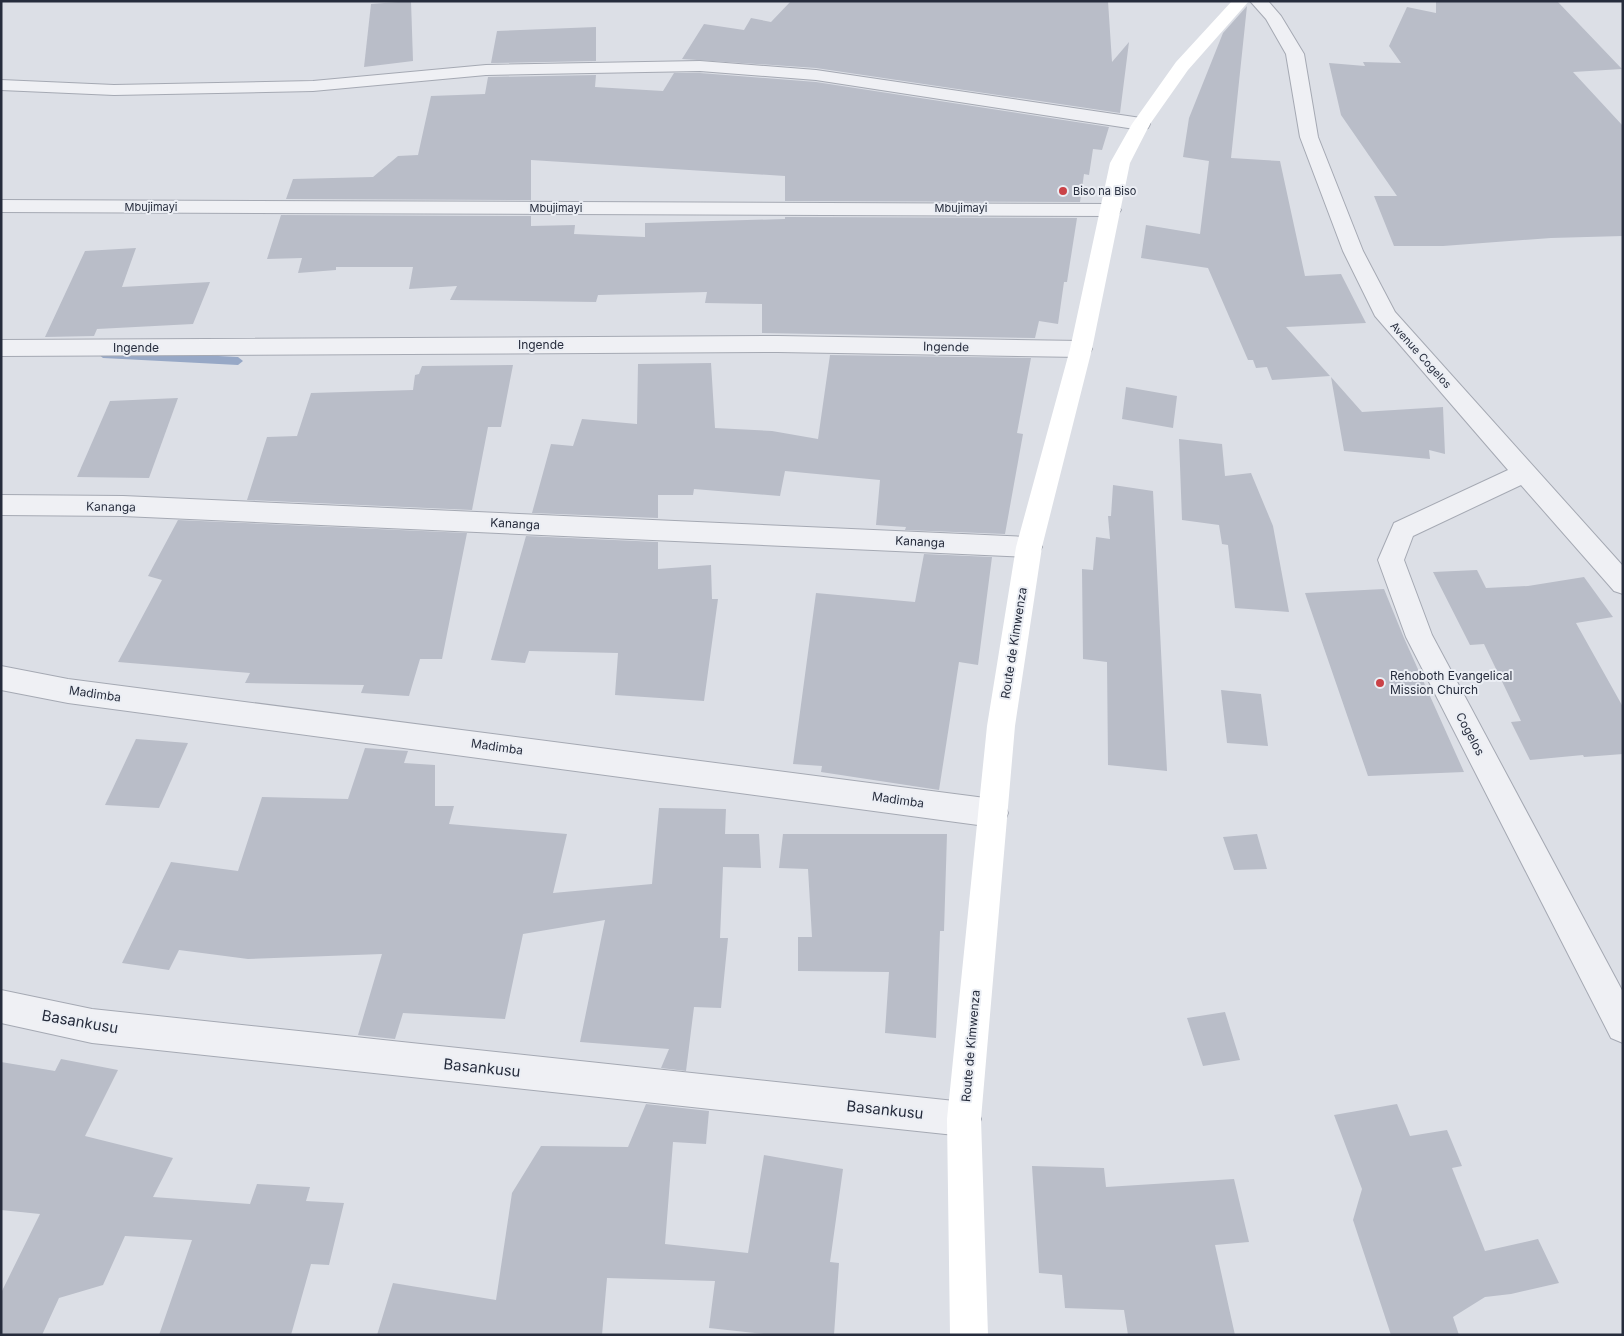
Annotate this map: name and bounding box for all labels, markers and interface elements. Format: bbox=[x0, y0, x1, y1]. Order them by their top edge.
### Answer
place label: Biso na Biso bbox=[1073, 184, 1137, 198]
marker: Biso na Biso bbox=[1057, 185, 1069, 197]
street label: Mbujimayi bbox=[124, 200, 178, 214]
street label: Mbujimayi bbox=[529, 201, 583, 215]
street label: Mbujimayi bbox=[934, 201, 988, 215]
street label: Avenue Cogelos bbox=[1387, 319, 1455, 391]
street label: Ingende bbox=[518, 337, 564, 352]
street label: Ingende bbox=[923, 339, 969, 354]
street label: Ingende bbox=[113, 340, 159, 355]
street label: Kananga bbox=[86, 499, 136, 514]
street label: Kananga bbox=[490, 515, 540, 532]
street label: Kananga bbox=[895, 533, 945, 550]
street label: Route de Kimwenza bbox=[997, 586, 1030, 700]
place label: Rehoboth Evangelical Mission Church bbox=[1390, 668, 1512, 697]
marker: Rehoboth Evangelical Mission Church bbox=[1374, 677, 1386, 689]
street label: Madimba bbox=[68, 682, 122, 705]
street label: Cogelos bbox=[1453, 710, 1488, 758]
street label: Madimba bbox=[470, 735, 524, 758]
street label: Madimba bbox=[871, 788, 925, 811]
street label: Route de Kimwenza bbox=[958, 989, 983, 1103]
street label: Basankusu bbox=[40, 1005, 120, 1038]
street label: Basankusu bbox=[443, 1054, 522, 1081]
street label: Basankusu bbox=[846, 1096, 925, 1123]

